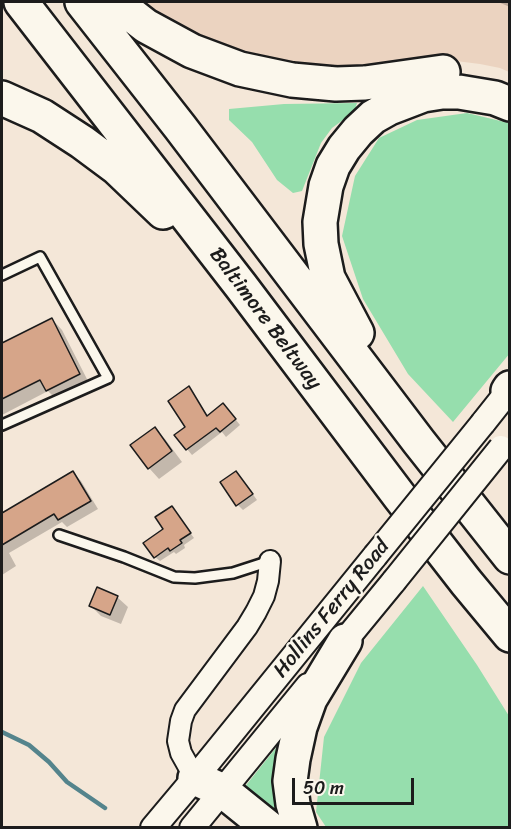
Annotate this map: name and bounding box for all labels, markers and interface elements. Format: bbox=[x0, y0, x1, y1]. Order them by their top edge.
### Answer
street label: Baltimore Beltway bbox=[203, 243, 327, 395]
street label: Hollins Ferry Road bbox=[269, 535, 395, 683]
scale bar bbox=[295, 766, 416, 804]
text: 50 m bbox=[303, 772, 344, 804]

